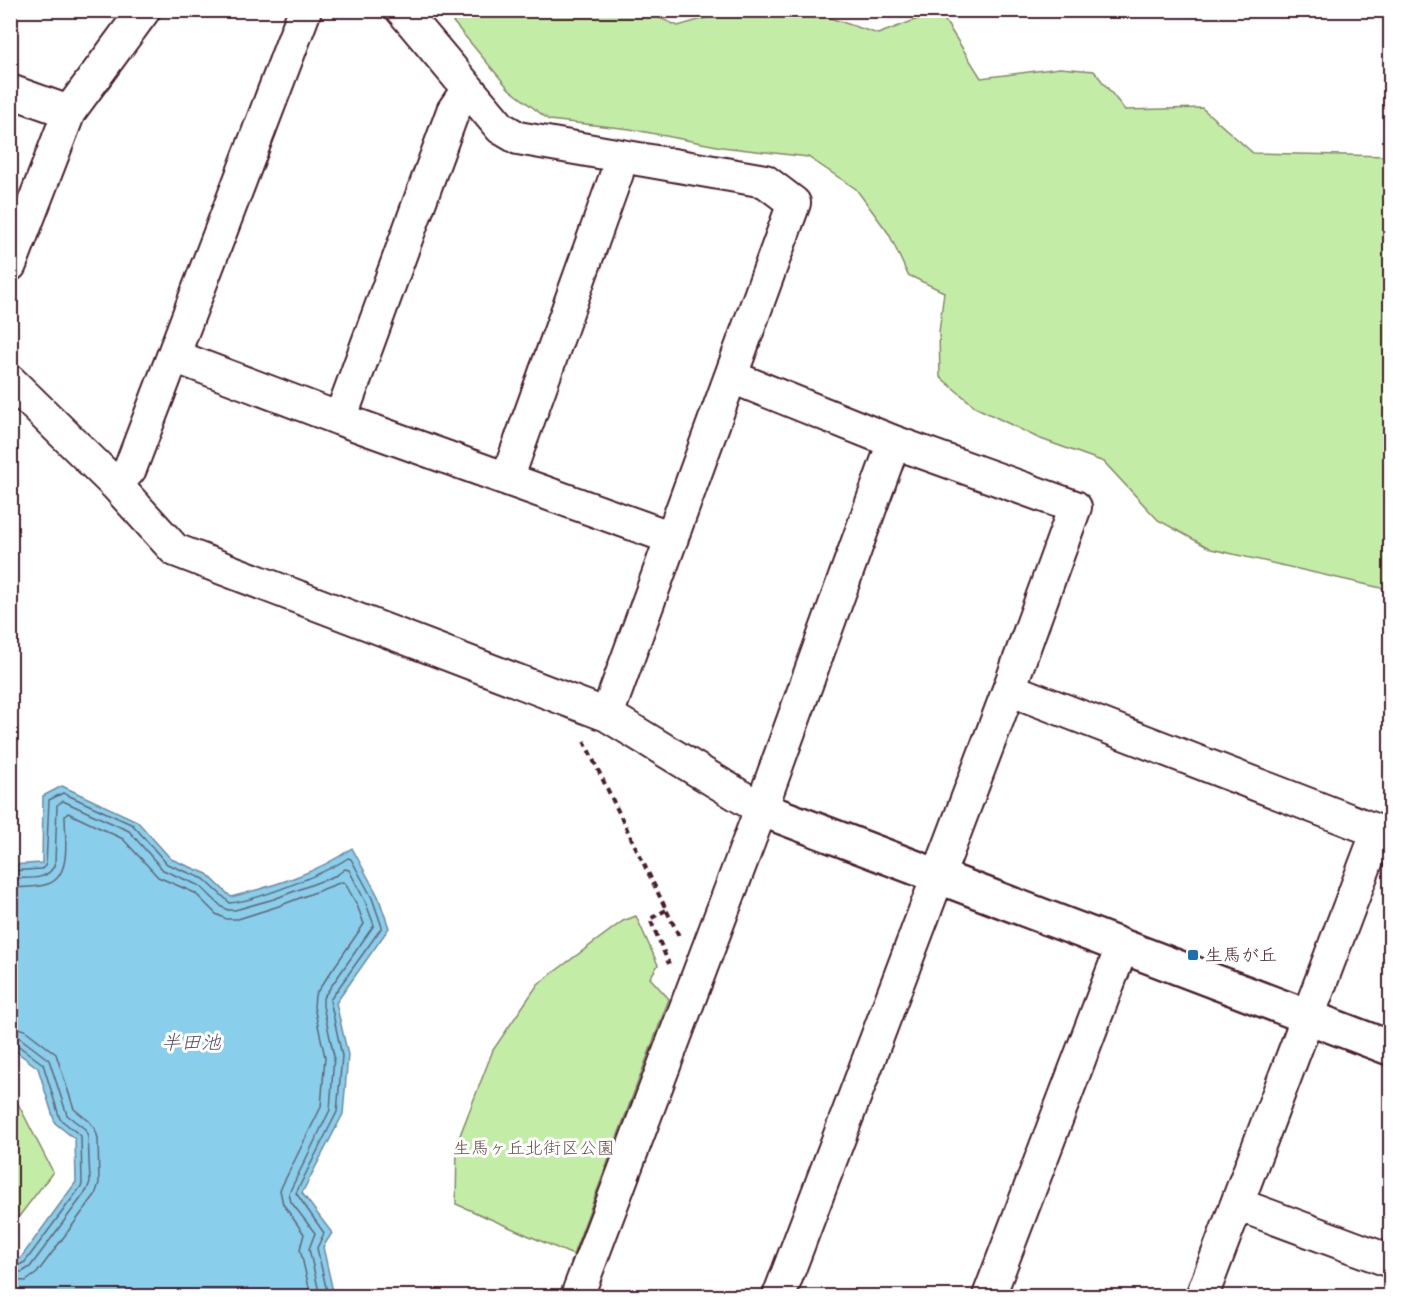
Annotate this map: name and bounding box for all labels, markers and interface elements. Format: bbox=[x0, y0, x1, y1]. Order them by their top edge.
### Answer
place label: 生馬が丘 bbox=[1205, 944, 1277, 967]
marker: 生馬が丘 bbox=[1186, 948, 1200, 962]
water label: 半田池 bbox=[161, 1030, 222, 1055]
park label: 生馬ヶ丘北街区公園 bbox=[453, 1137, 615, 1160]

